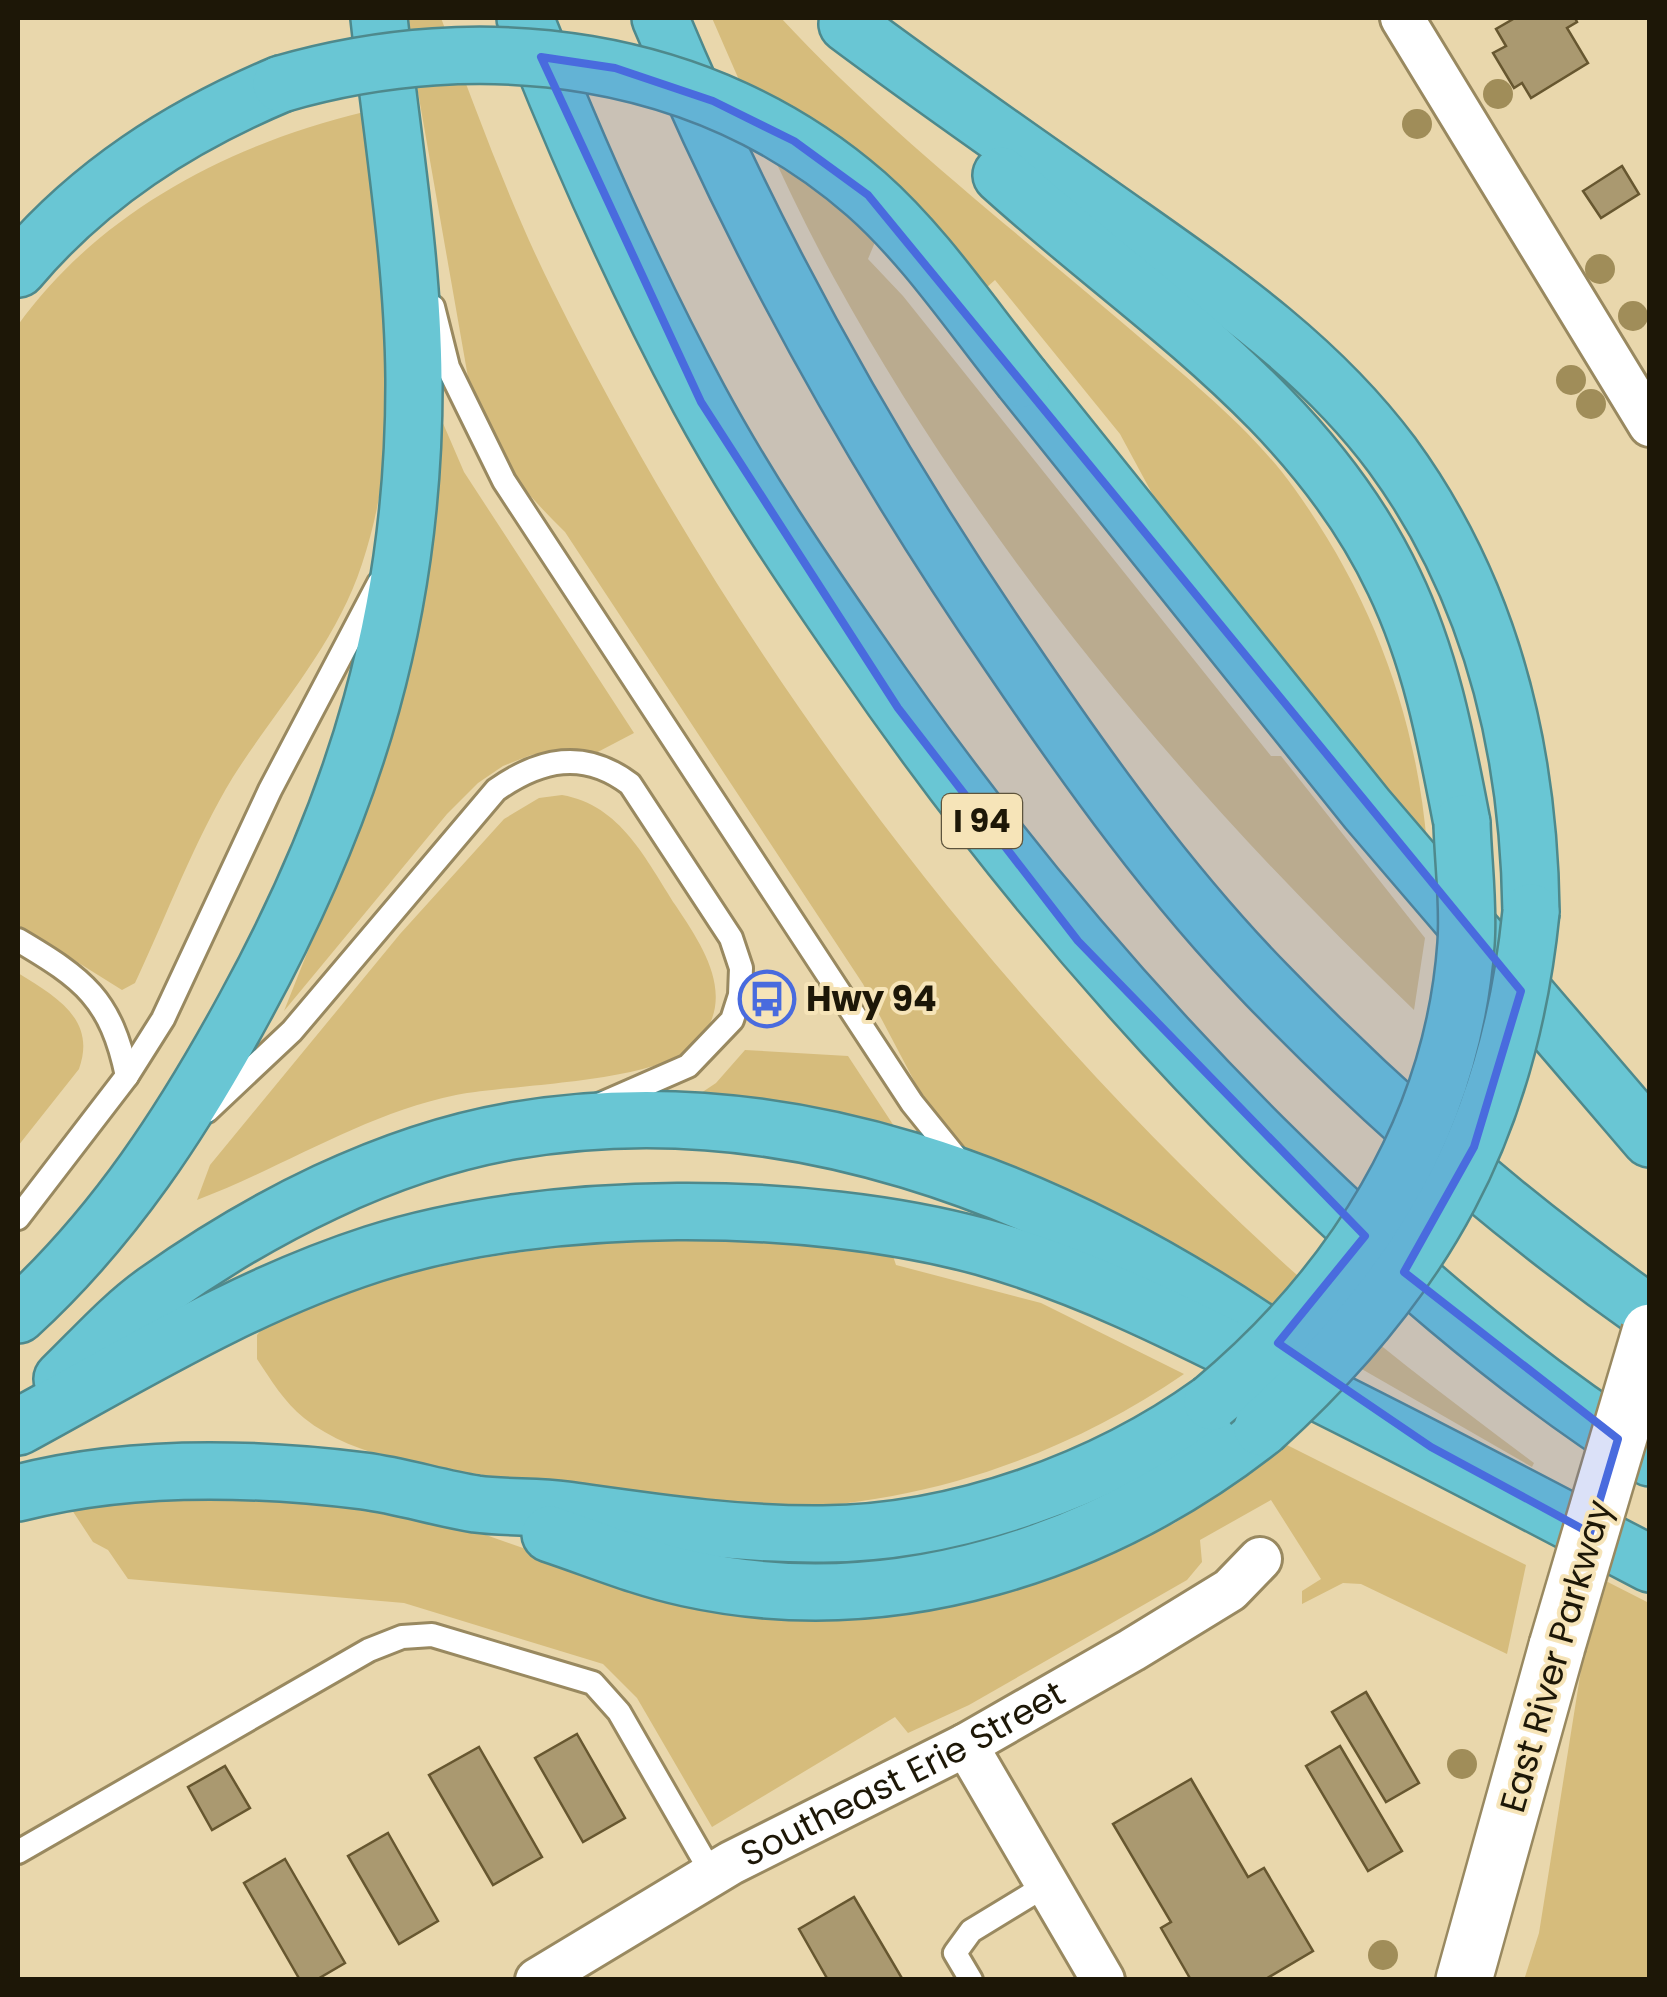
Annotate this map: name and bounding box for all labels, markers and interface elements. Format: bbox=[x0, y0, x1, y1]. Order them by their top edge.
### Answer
road number: I 94 bbox=[942, 794, 1022, 848]
bus stop icon: Hwy 94 bbox=[737, 969, 797, 1029]
place label: Hwy 94 bbox=[806, 974, 937, 1023]
street label: East River Parkway bbox=[1487, 1494, 1624, 1818]
street label: Southeast Erie Street bbox=[732, 1669, 1074, 1878]

